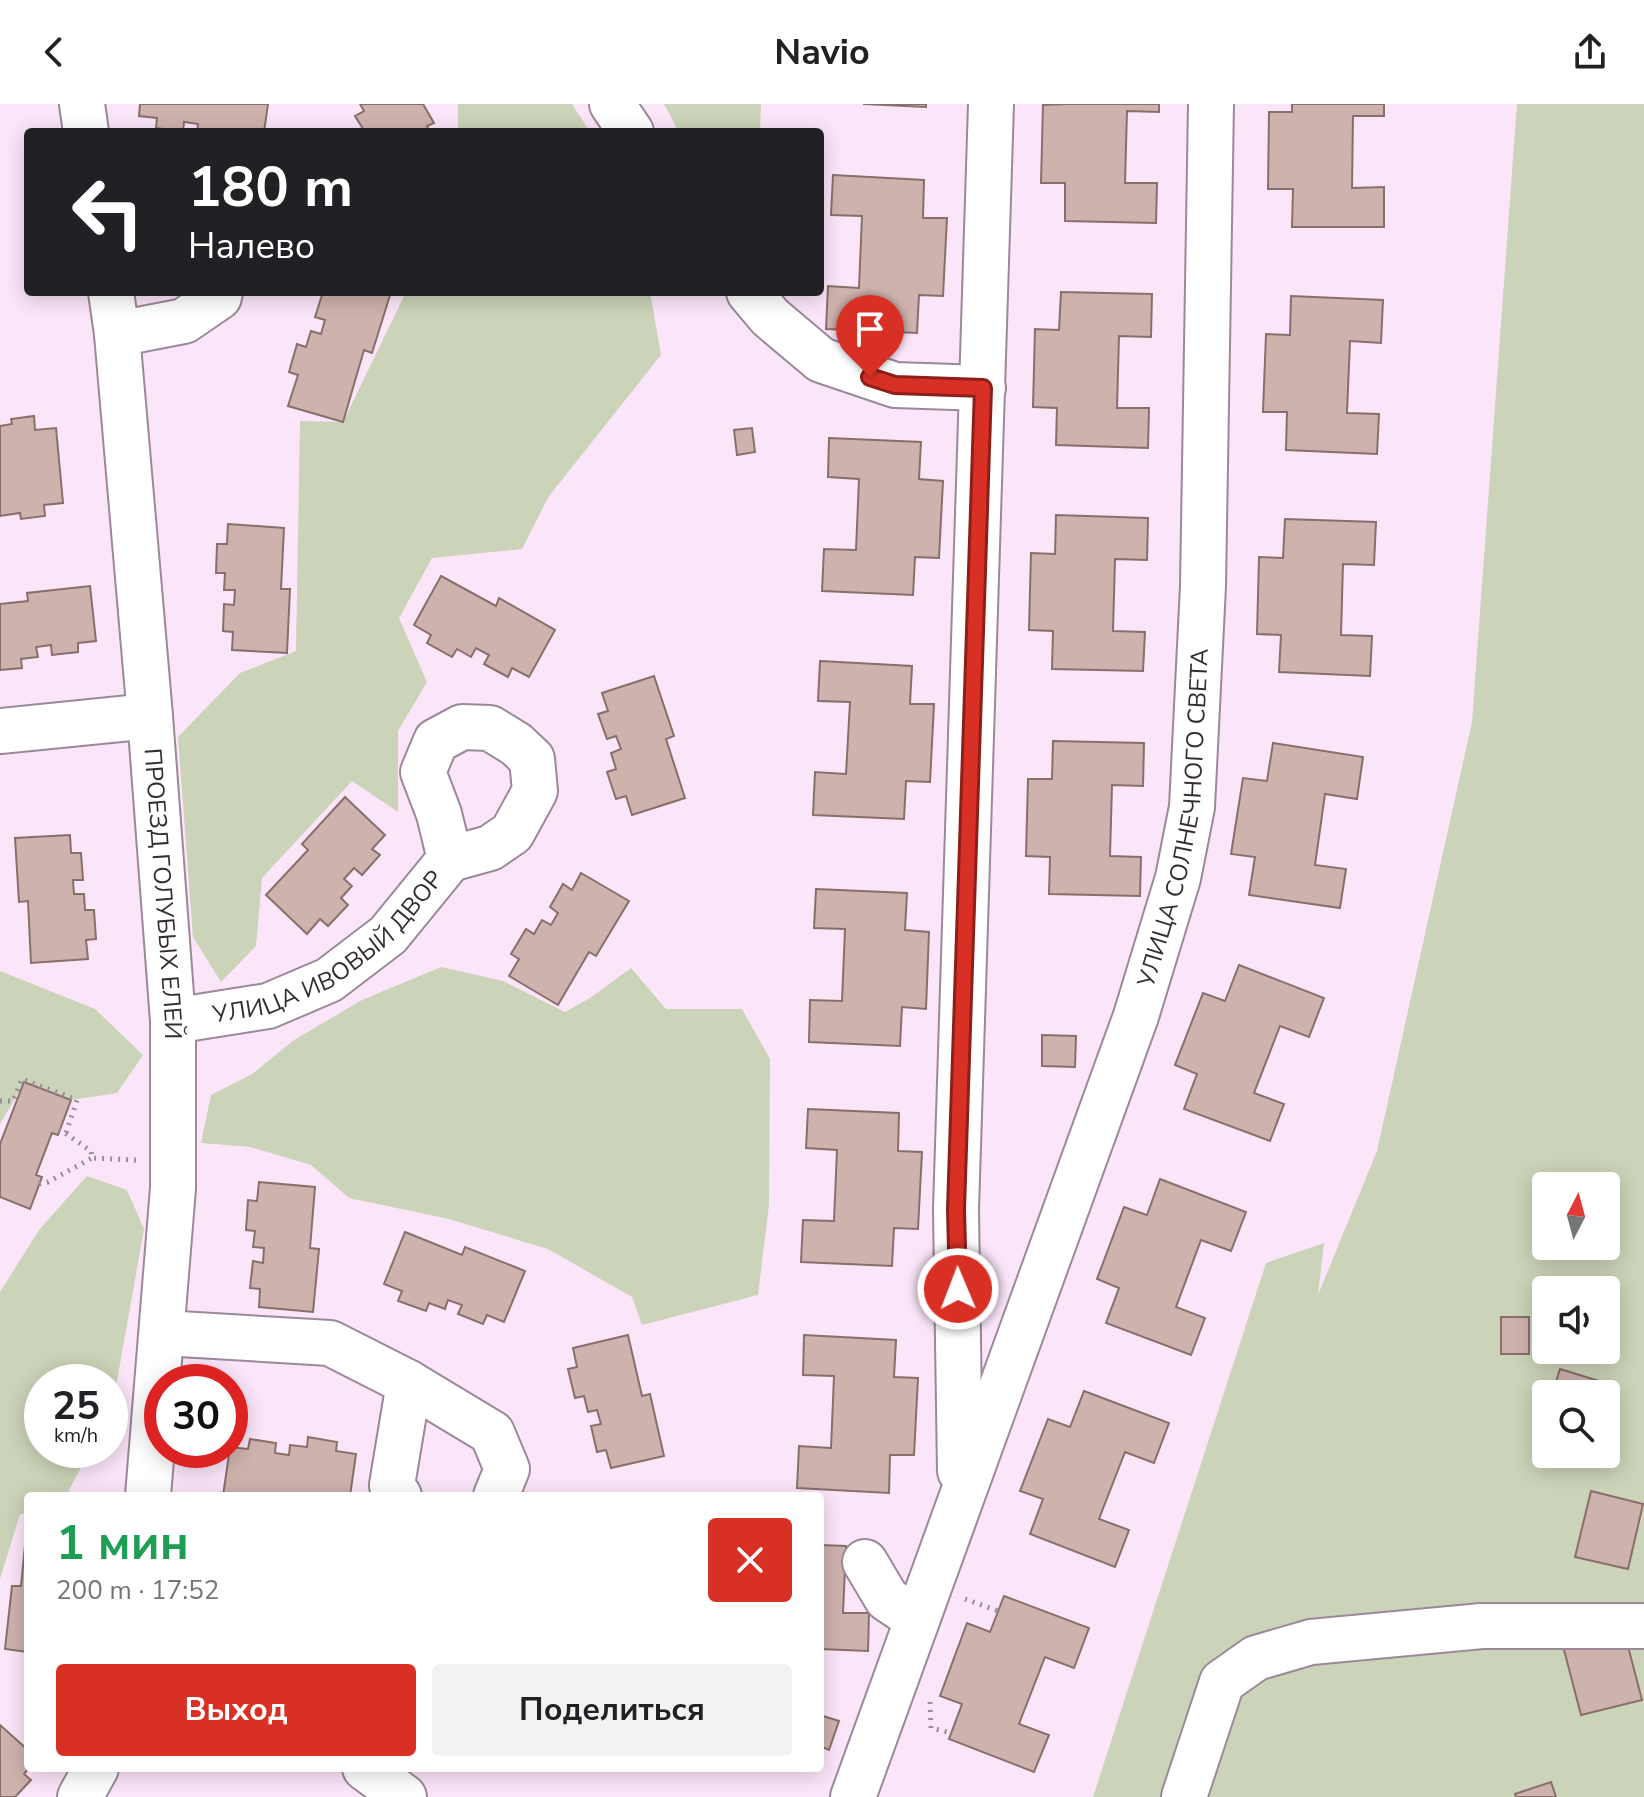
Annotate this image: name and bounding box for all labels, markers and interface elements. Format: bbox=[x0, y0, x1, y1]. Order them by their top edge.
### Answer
text: Navio bbox=[774, 28, 870, 77]
icon: back bbox=[32, 30, 76, 74]
icon: share bbox=[1568, 30, 1612, 74]
text: 180 m bbox=[188, 149, 353, 226]
icon: left bbox=[56, 160, 160, 264]
text: Налево bbox=[188, 222, 315, 271]
pin bbox=[836, 295, 904, 377]
icon: arrive bbox=[848, 307, 892, 351]
street label: УЛИЦА СОЛНЕЧНОГО СВЕТА bbox=[1129, 647, 1216, 992]
street label: ПРОЕЗД ГОЛУБЫХ ЕЛЕЙ bbox=[136, 747, 189, 1039]
street label: УЛИЦА ИВОВЫЙ ДВОР bbox=[209, 864, 450, 1031]
north arrow bbox=[1532, 1172, 1620, 1260]
map controls bbox=[1532, 1172, 1620, 1468]
position arrow bbox=[916, 1247, 1000, 1331]
button: sound bbox=[1532, 1276, 1620, 1364]
speed limit sign: 30 bbox=[144, 1364, 248, 1468]
text: 25 bbox=[52, 1379, 100, 1433]
button: search bbox=[1532, 1380, 1620, 1468]
text: km/h bbox=[54, 1422, 98, 1449]
text: 1 мин bbox=[56, 1510, 189, 1576]
button: close bbox=[708, 1518, 792, 1602]
text: 200 m · 17:52 bbox=[56, 1573, 219, 1608]
button: Выход bbox=[56, 1664, 416, 1756]
button: Поделиться bbox=[432, 1664, 792, 1756]

